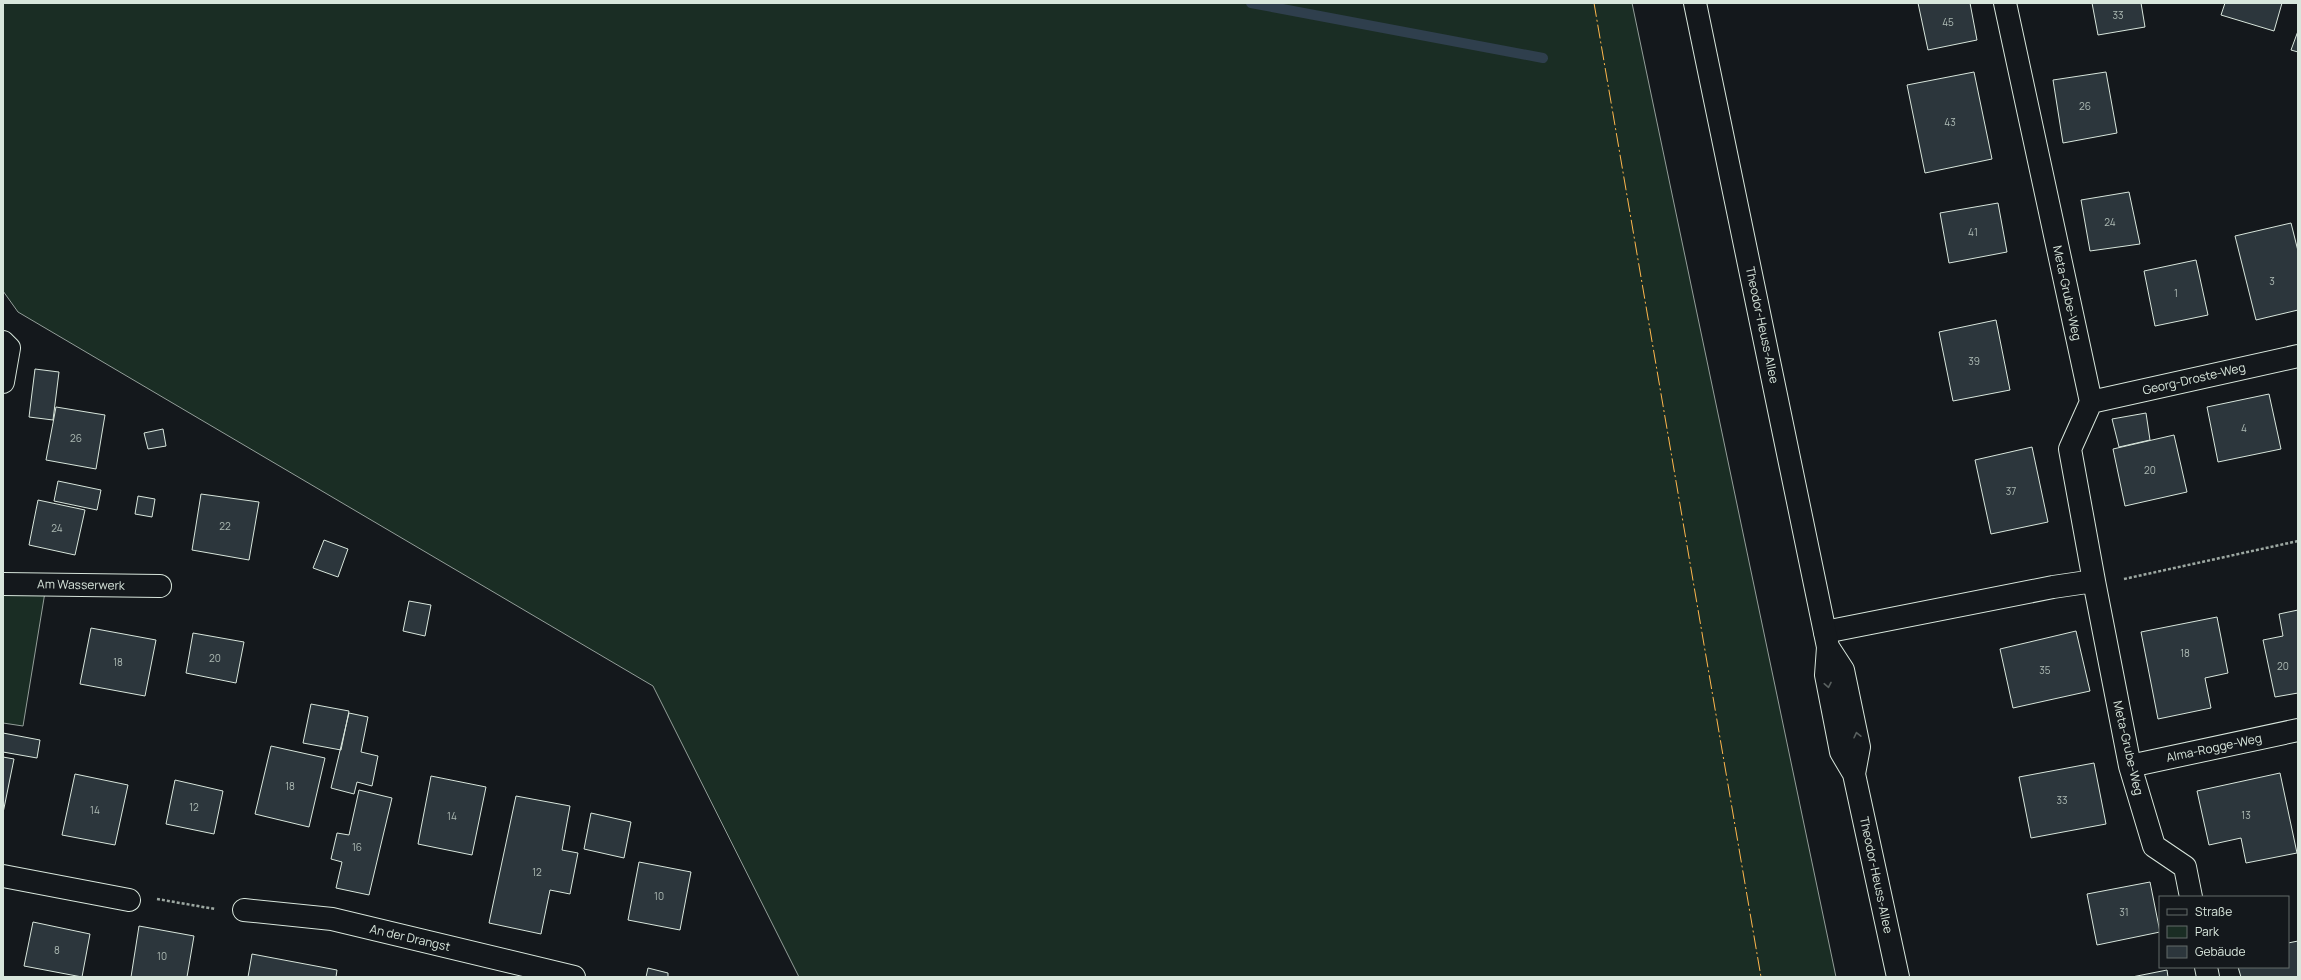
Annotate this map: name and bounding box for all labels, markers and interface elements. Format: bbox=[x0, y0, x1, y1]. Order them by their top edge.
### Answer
house number: 33 bbox=[2112, 8, 2124, 22]
house number: 45 bbox=[1942, 15, 1954, 29]
house number: 26 bbox=[2079, 99, 2091, 113]
house number: 43 bbox=[1944, 115, 1956, 129]
house number: 24 bbox=[2104, 215, 2116, 229]
house number: 41 bbox=[1968, 225, 1978, 239]
street label: Meta-Grube-Weg bbox=[2049, 244, 2086, 342]
street label: Theodor-Heuss-Allee bbox=[1742, 265, 1783, 385]
house number: 3 bbox=[2269, 274, 2275, 288]
house number: 1 bbox=[2174, 286, 2178, 300]
house number: 39 bbox=[1968, 354, 1980, 368]
street label: Georg-Droste-Weg bbox=[2141, 358, 2247, 399]
house number: 4 bbox=[2241, 421, 2247, 435]
house number: 26 bbox=[70, 431, 82, 445]
house number: 20 bbox=[2144, 463, 2156, 477]
house number: 37 bbox=[2006, 484, 2016, 498]
house number: 22 bbox=[219, 519, 231, 533]
house number: 24 bbox=[51, 521, 63, 535]
street label: Am Wasserwerk bbox=[37, 575, 126, 594]
house number: 18 bbox=[2180, 646, 2190, 660]
house number: 20 bbox=[209, 651, 221, 665]
house number: 18 bbox=[113, 655, 123, 669]
house number: 20 bbox=[2277, 659, 2289, 673]
house number: 35 bbox=[2039, 663, 2051, 677]
one-way arrow bbox=[1824, 682, 1832, 688]
street label: Meta-Grube-Weg bbox=[2109, 699, 2148, 797]
street label: Alma-Rogge-Weg bbox=[2165, 729, 2263, 766]
one-way arrow bbox=[1853, 732, 1861, 738]
house number: 18 bbox=[285, 779, 295, 793]
house number: 33 bbox=[2056, 793, 2068, 807]
house number: 12 bbox=[189, 800, 199, 814]
house number: 14 bbox=[90, 803, 100, 817]
house number: 13 bbox=[2241, 808, 2251, 822]
house number: 14 bbox=[447, 809, 457, 823]
street label: Theodor-Heuss-Allee bbox=[1856, 815, 1897, 935]
house number: 16 bbox=[352, 840, 362, 854]
house number: 12 bbox=[532, 865, 542, 879]
house number: 10 bbox=[654, 889, 664, 903]
legend bbox=[2159, 896, 2289, 968]
text: Straße bbox=[2195, 903, 2232, 920]
house number: 31 bbox=[2119, 905, 2129, 919]
street label: An der Drangst bbox=[368, 920, 452, 955]
text: Park bbox=[2195, 923, 2220, 940]
house number: 8 bbox=[54, 943, 60, 957]
text: Gebäude bbox=[2195, 943, 2246, 960]
house number: 10 bbox=[157, 949, 167, 963]

